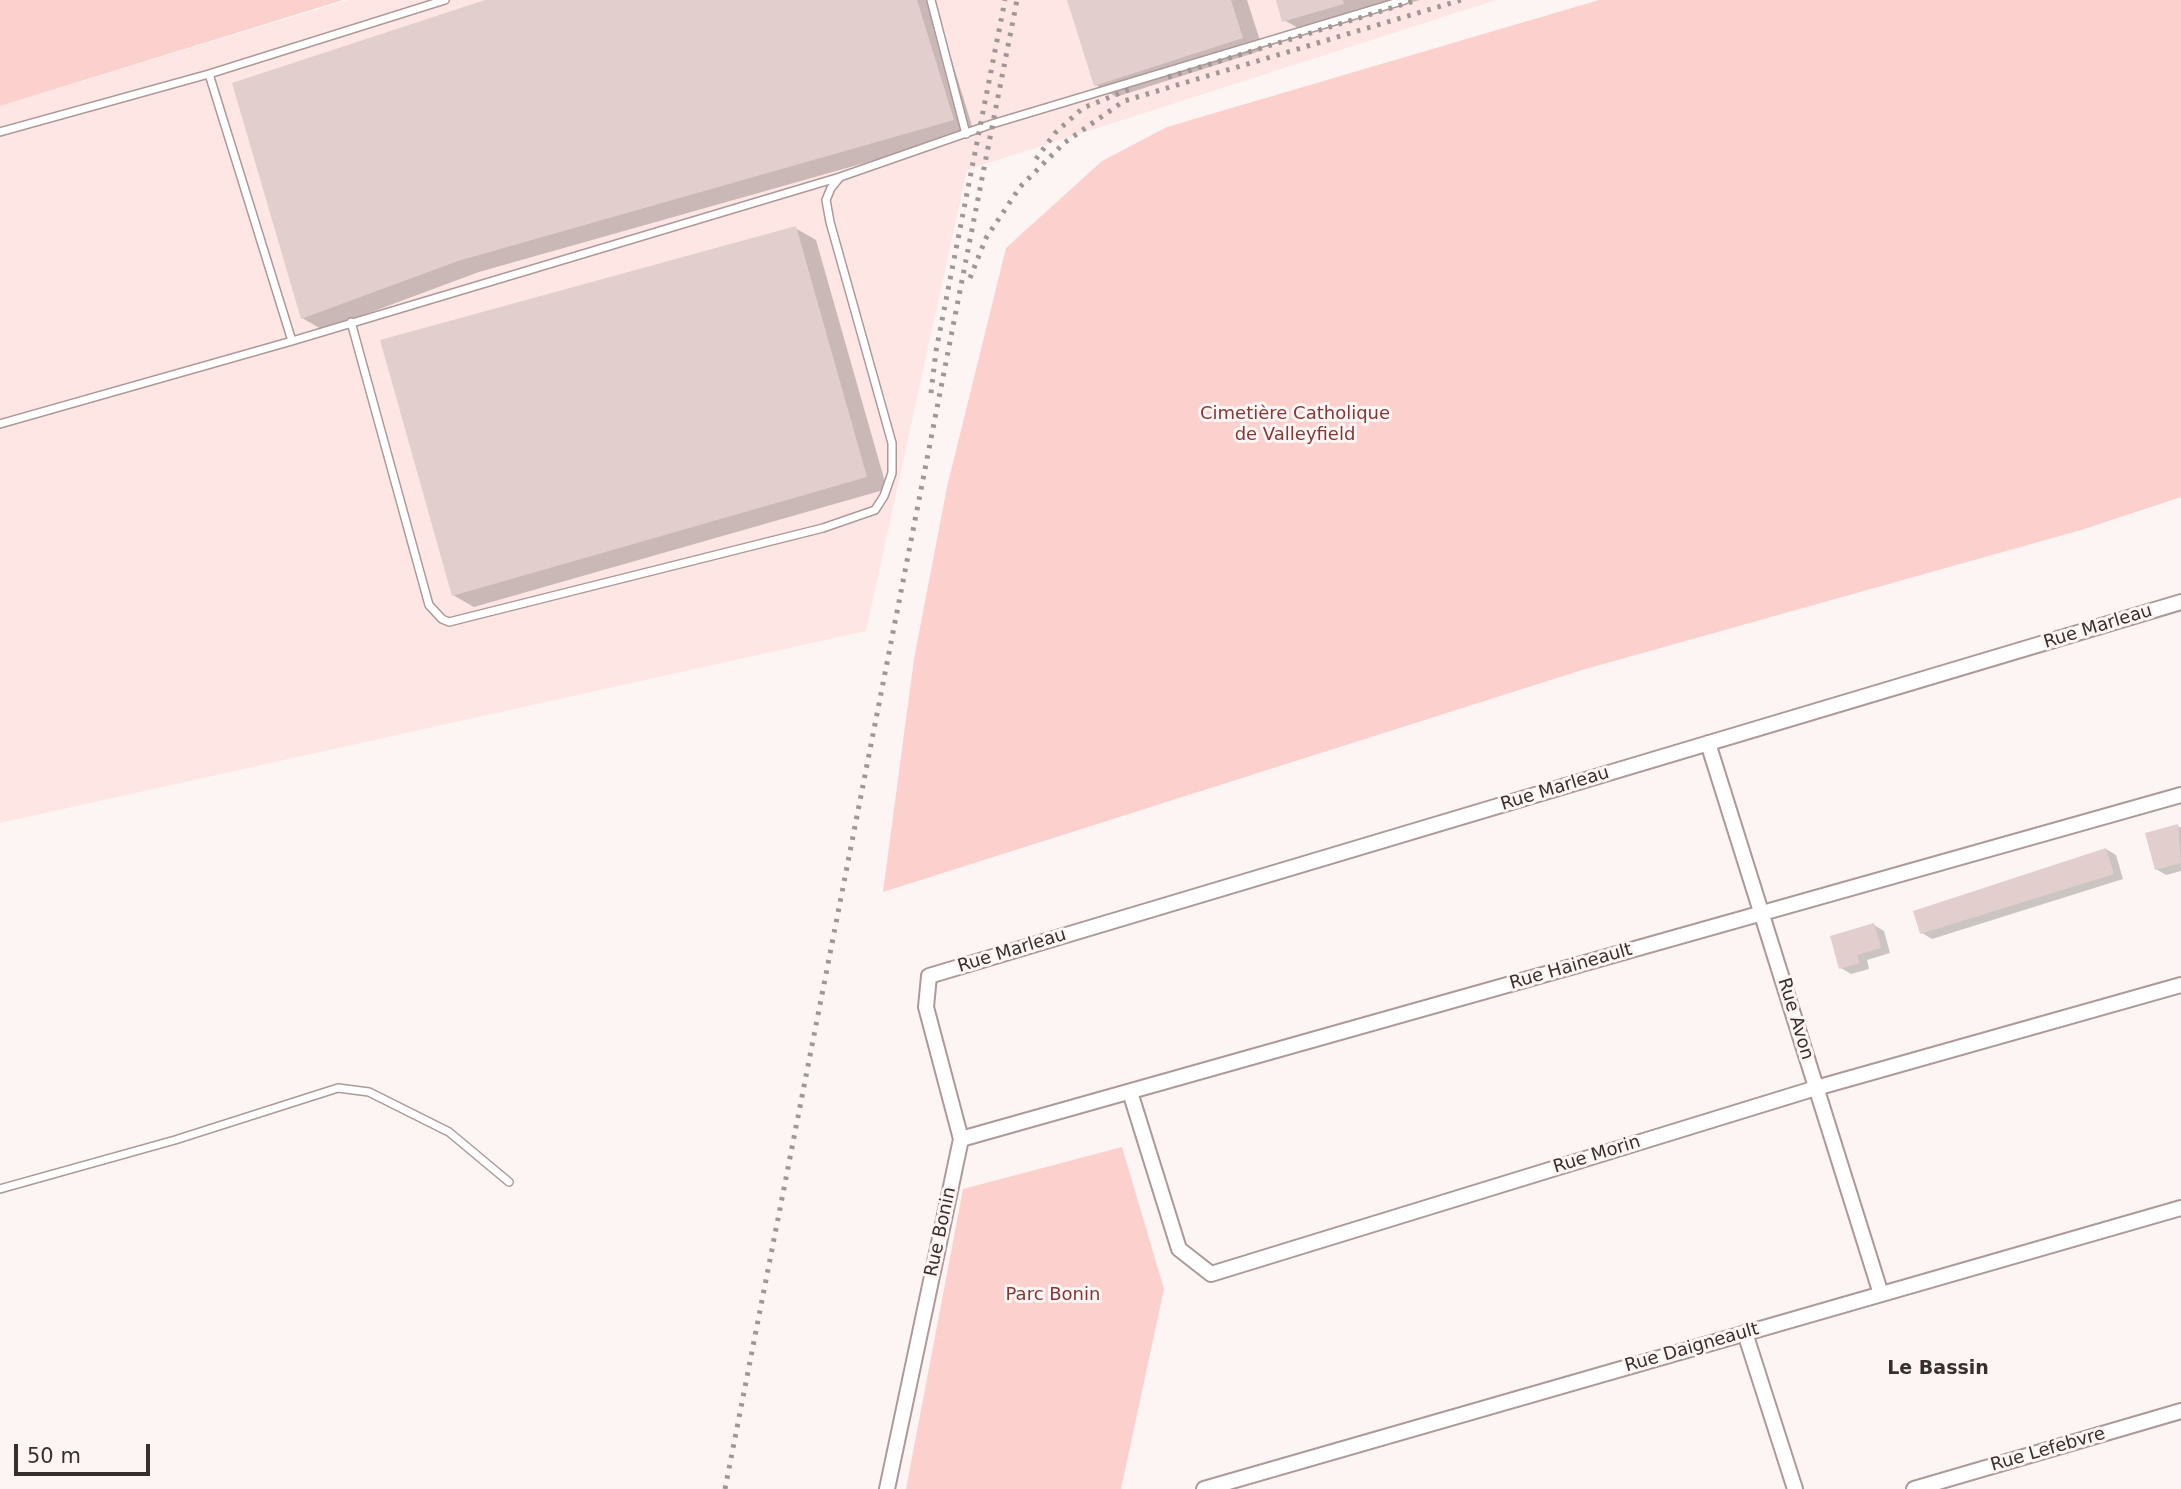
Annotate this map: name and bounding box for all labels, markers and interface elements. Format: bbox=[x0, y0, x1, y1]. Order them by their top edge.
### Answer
park label: Cimetière Catholique de Valleyfield bbox=[1200, 403, 1390, 446]
street label: Rue Marleau bbox=[2041, 600, 2155, 654]
street label: Rue Marleau bbox=[1498, 762, 1612, 816]
street label: Rue Marleau bbox=[955, 924, 1069, 978]
street label: Rue Haineault bbox=[1507, 939, 1635, 995]
street label: Rue Avon bbox=[1772, 976, 1818, 1062]
street label: Rue Morin bbox=[1551, 1131, 1643, 1179]
street label: Rue Bonin bbox=[921, 1185, 961, 1279]
park label: Parc Bonin bbox=[1006, 1284, 1100, 1306]
street label: Rue Daigneault bbox=[1623, 1319, 1761, 1377]
district label: Le Bassin bbox=[1887, 1358, 1989, 1380]
street label: Rue Lefebvre bbox=[1988, 1423, 2108, 1477]
scale bar bbox=[18, 1430, 154, 1474]
text: 50 m bbox=[27, 1444, 81, 1468]

